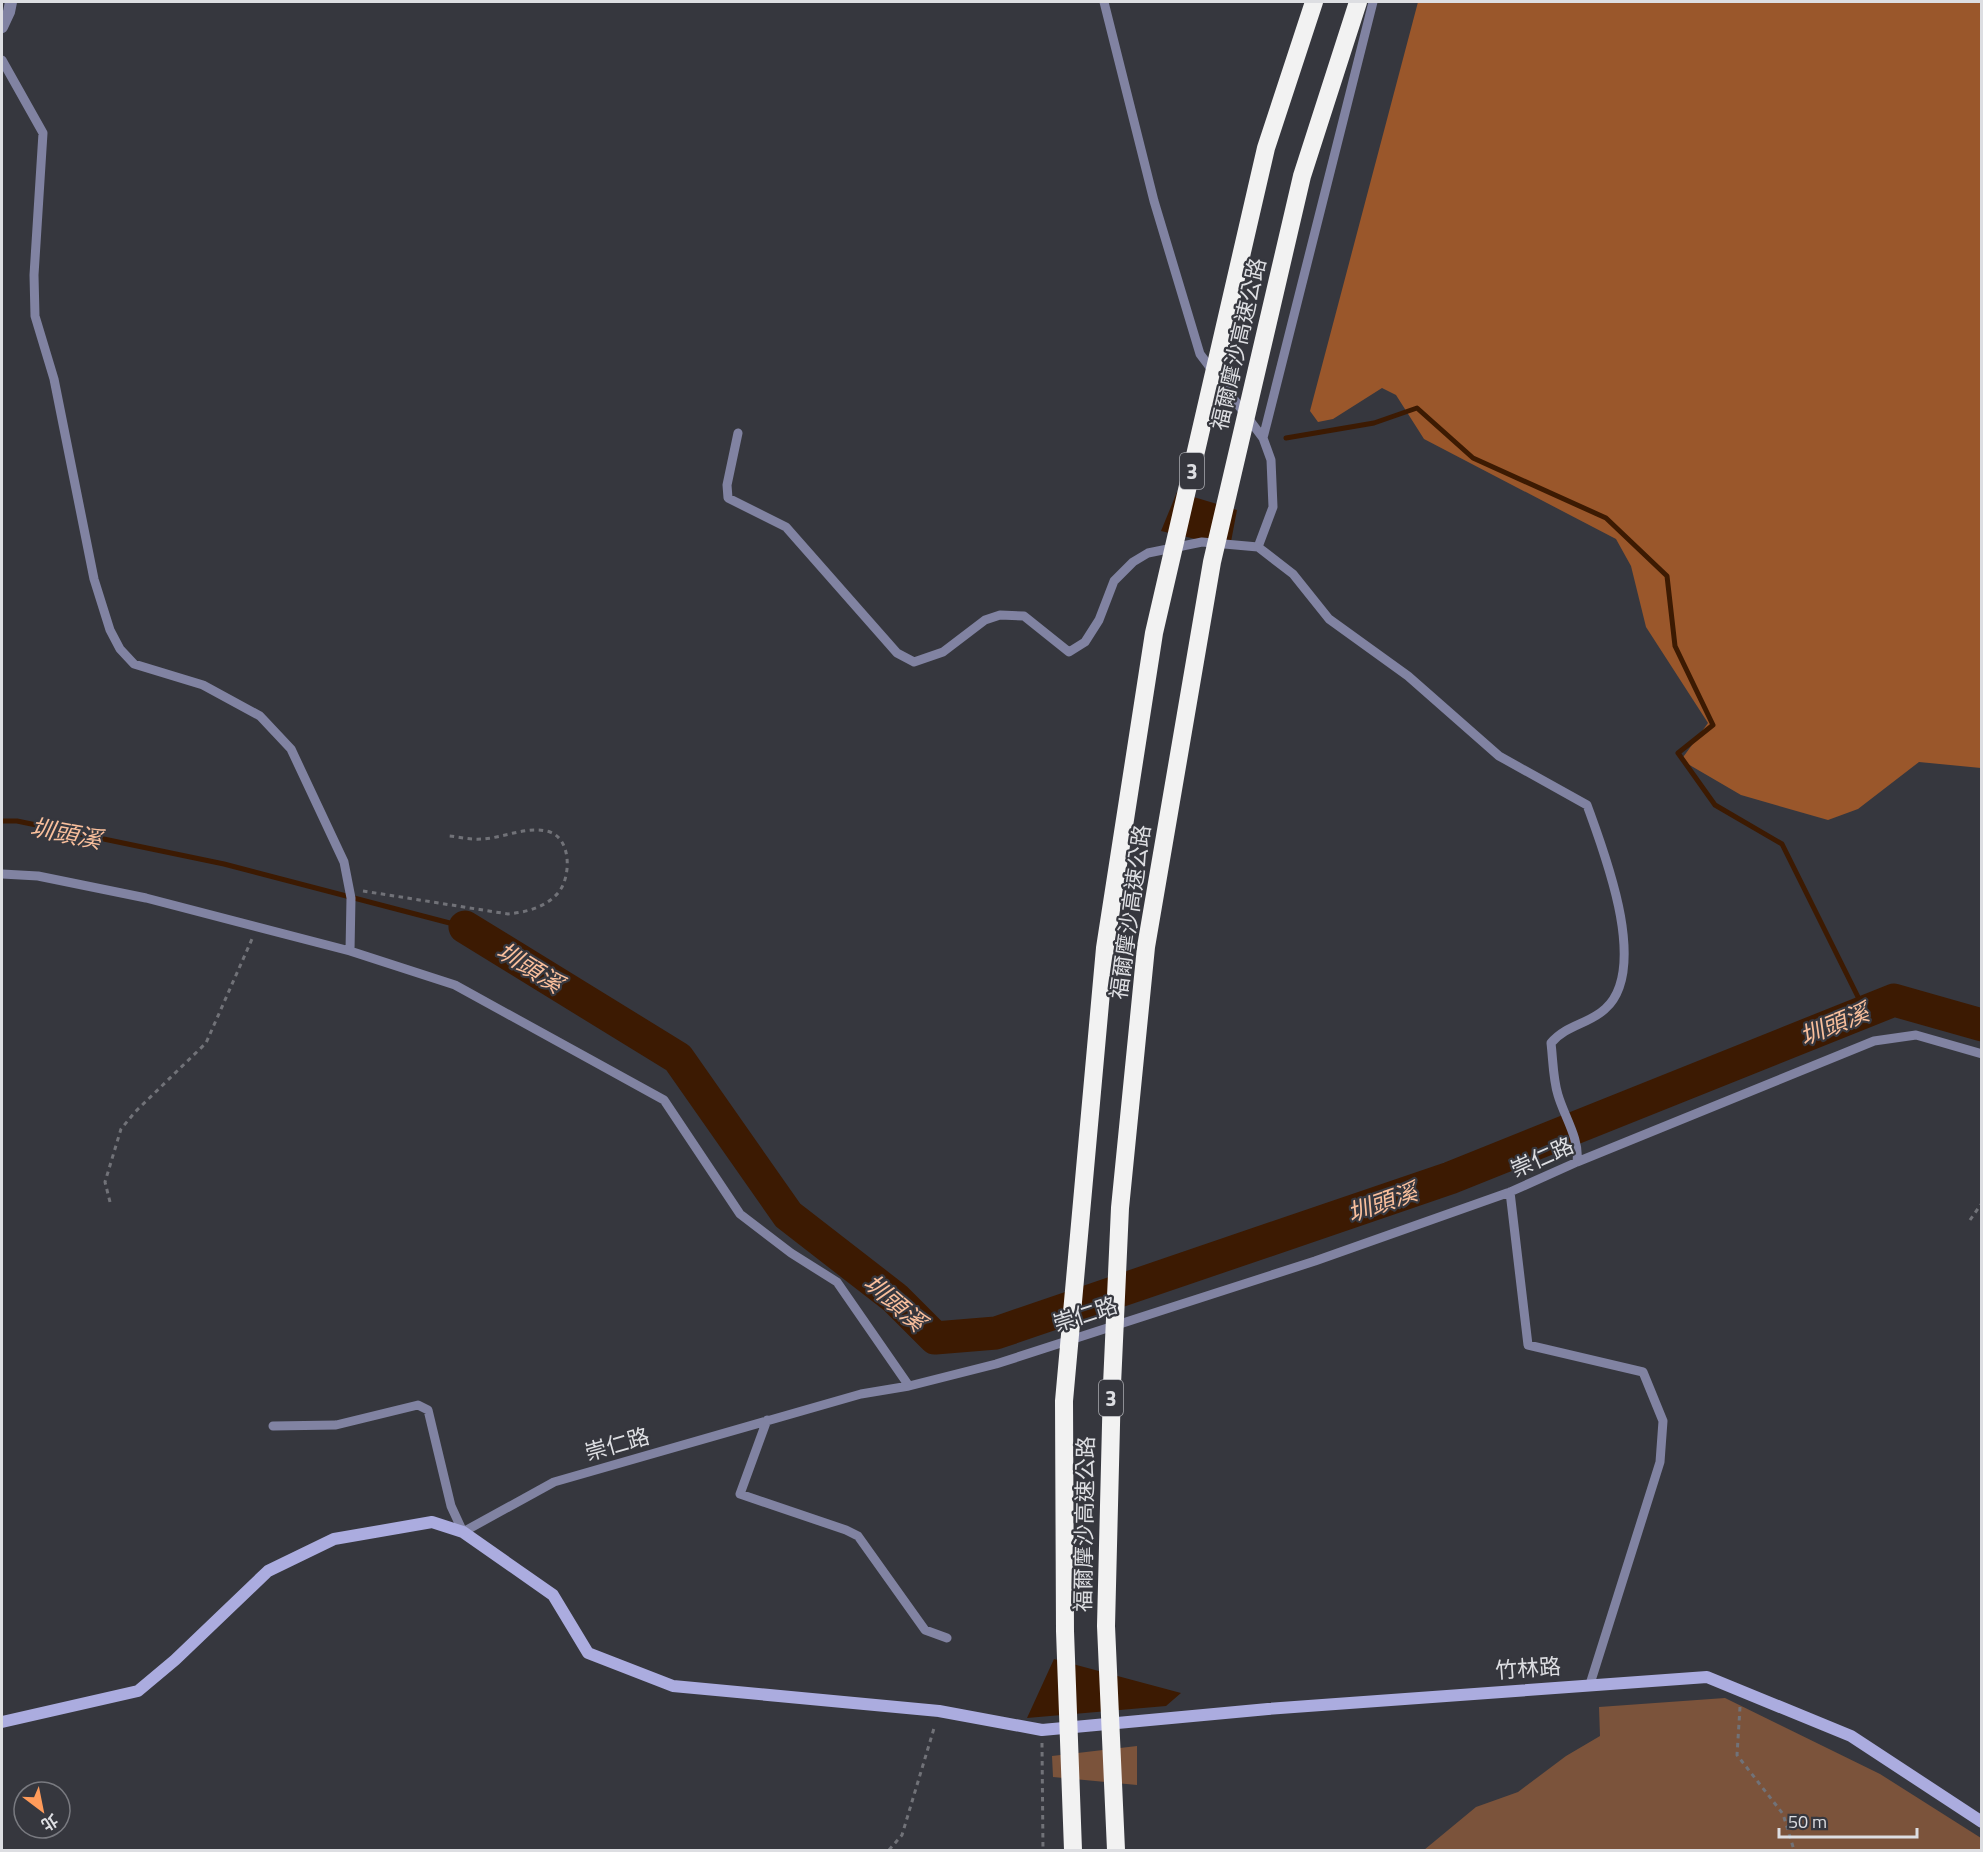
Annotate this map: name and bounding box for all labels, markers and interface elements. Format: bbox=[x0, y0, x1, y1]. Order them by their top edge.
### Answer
street label: 福爾摩沙高速公路 bbox=[1202, 254, 1274, 434]
road number: 3 bbox=[1180, 453, 1204, 489]
water label: 圳頭溪 bbox=[27, 808, 108, 858]
street label: 福爾摩沙高速公路 bbox=[1101, 822, 1159, 1002]
water label: 圳頭溪 bbox=[490, 933, 573, 1003]
water label: 圳頭溪 bbox=[1794, 993, 1877, 1054]
street label: 崇仁路 bbox=[1505, 1128, 1579, 1186]
water label: 圳頭溪 bbox=[1342, 1172, 1425, 1231]
water label: 圳頭溪 bbox=[856, 1265, 936, 1341]
street label: 崇仁路 bbox=[1048, 1288, 1122, 1340]
road number: 3 bbox=[1099, 1380, 1123, 1416]
street label: 崇仁路 bbox=[581, 1419, 653, 1469]
street label: 福爾摩沙高速公路 bbox=[1065, 1436, 1103, 1612]
street label: 竹林路 bbox=[1494, 1649, 1562, 1687]
north arrow bbox=[12, 1780, 72, 1840]
scale bar bbox=[1779, 1801, 1917, 1839]
text: 北 bbox=[37, 1808, 63, 1837]
text: 50 m bbox=[1788, 1808, 1827, 1835]

